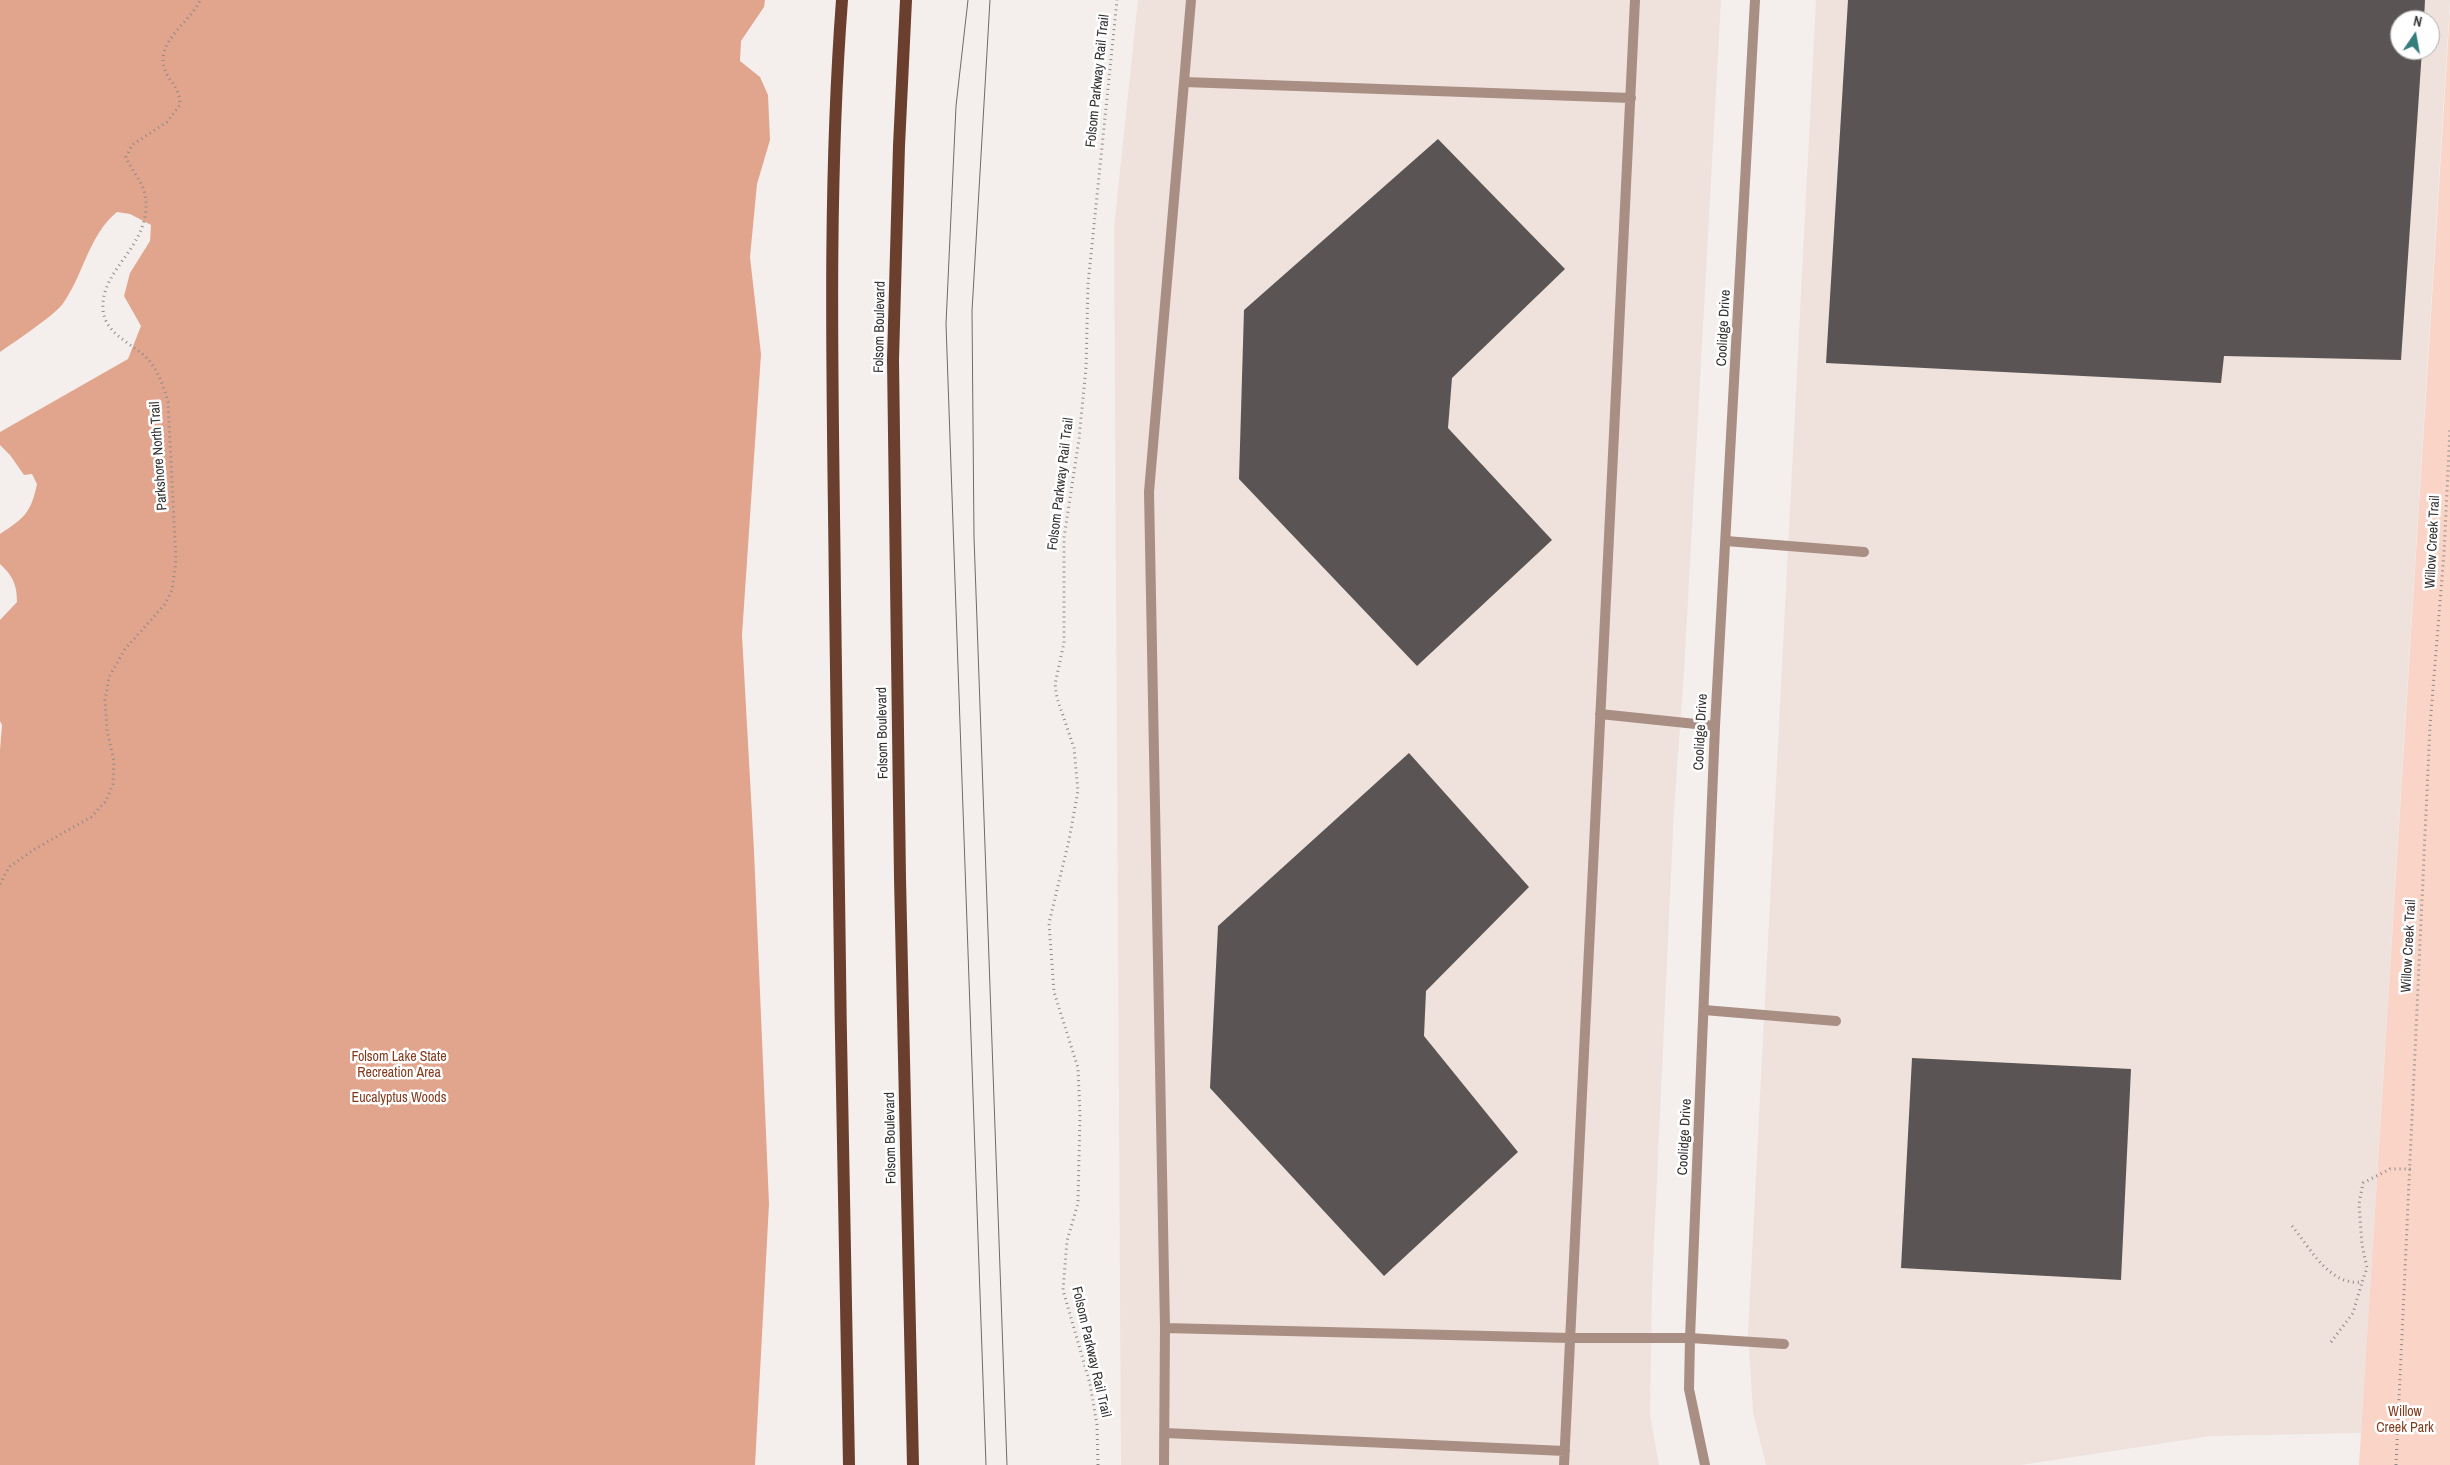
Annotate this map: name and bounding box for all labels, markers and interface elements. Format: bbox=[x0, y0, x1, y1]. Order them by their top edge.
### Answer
north arrow bbox=[2390, 10, 2440, 60]
text: N bbox=[2412, 12, 2424, 31]
street label: Folsom Parkway Rail Trail bbox=[1083, 14, 1113, 148]
street label: Folsom Boulevard bbox=[871, 281, 889, 373]
street label: Coolidge Drive bbox=[1714, 289, 1734, 367]
street label: Parkshore North Trail bbox=[147, 401, 171, 511]
street label: Folsom Parkway Rail Trail bbox=[1045, 417, 1077, 551]
street label: Willow Creek Trail bbox=[2422, 495, 2444, 589]
street label: Folsom Boulevard bbox=[874, 687, 892, 779]
street label: Coolidge Drive bbox=[1691, 693, 1711, 771]
street label: Willow Creek Trail bbox=[2398, 899, 2420, 993]
park label: Folsom Lake State Recreation Area bbox=[351, 1049, 447, 1082]
park label: Eucalyptus Woods bbox=[352, 1090, 446, 1106]
street label: Folsom Boulevard bbox=[882, 1092, 900, 1184]
street label: Coolidge Drive bbox=[1675, 1098, 1695, 1176]
street label: Folsom Parkway Rail Trail bbox=[1068, 1285, 1114, 1419]
park label: Willow Creek Park bbox=[2376, 1404, 2434, 1436]

